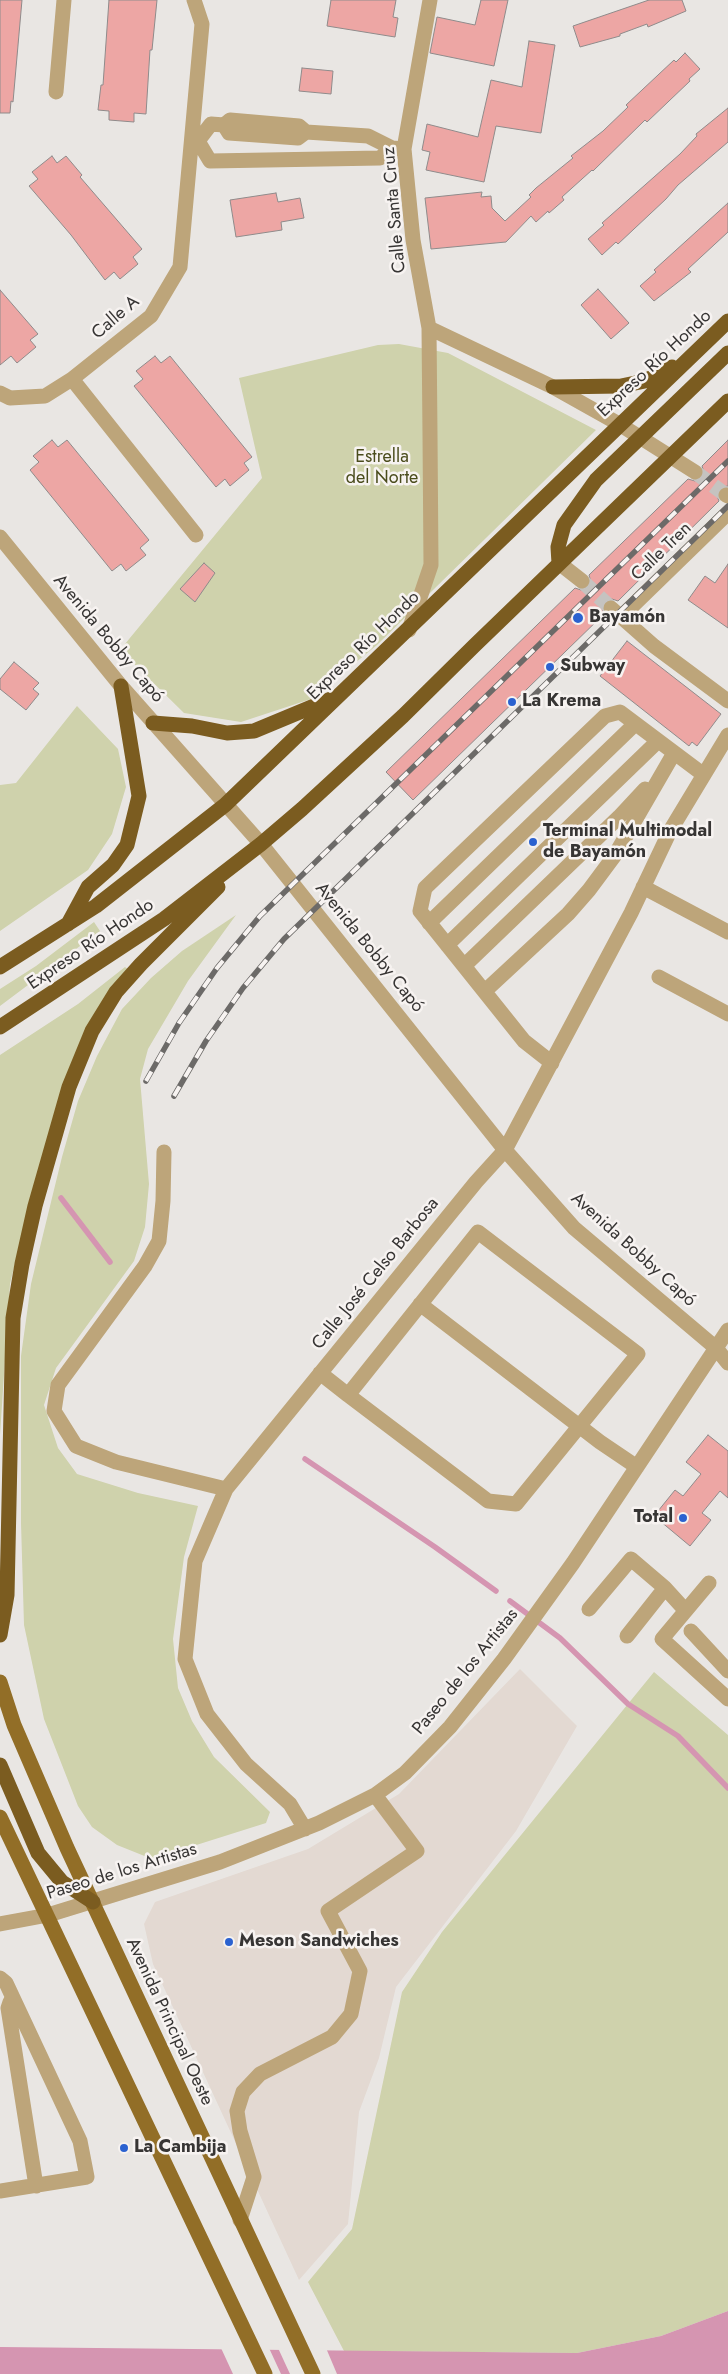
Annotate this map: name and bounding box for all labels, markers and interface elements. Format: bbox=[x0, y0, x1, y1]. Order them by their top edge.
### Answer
street label: Calle Santa Cruz bbox=[379, 146, 411, 274]
street label: Calle A bbox=[88, 292, 144, 344]
street label: Expreso Río Hondo bbox=[594, 306, 716, 422]
park label: Estrella del Norte bbox=[346, 447, 418, 489]
street label: Calle Tren bbox=[627, 518, 697, 586]
street label: Avenida Bobby Capó bbox=[48, 570, 168, 708]
street label: Expreso Río Hondo bbox=[303, 587, 425, 705]
place label: Bayamón bbox=[589, 607, 665, 629]
marker: Bayamón bbox=[571, 611, 585, 625]
place label: Subway bbox=[560, 656, 625, 678]
marker: Subway bbox=[544, 661, 556, 673]
place label: La Krema bbox=[522, 691, 601, 713]
marker: La Krema bbox=[506, 696, 518, 708]
place label: Terminal Multimodal de Bayamón bbox=[543, 821, 712, 864]
marker: Terminal Multimodal de Bayamón bbox=[527, 836, 539, 848]
street label: Avenida Bobby Capó bbox=[310, 879, 428, 1017]
street label: Expreso Río Hondo bbox=[24, 895, 158, 995]
street label: Avenida Bobby Capó bbox=[566, 1188, 700, 1312]
street label: Calle José Celso Barbosa bbox=[308, 1194, 444, 1354]
place label: Total bbox=[634, 1507, 673, 1529]
marker: Total bbox=[677, 1512, 689, 1524]
street label: Paseo de los Artistas bbox=[409, 1605, 523, 1739]
street label: Paseo de los Artistas bbox=[44, 1839, 200, 1905]
place label: Meson Sandwiches bbox=[239, 1931, 399, 1953]
street label: Avenida Principal Oeste bbox=[121, 1935, 217, 2109]
marker: Meson Sandwiches bbox=[223, 1936, 235, 1948]
place label: La Cambija bbox=[134, 2137, 226, 2159]
marker: La Cambija bbox=[118, 2142, 130, 2154]

